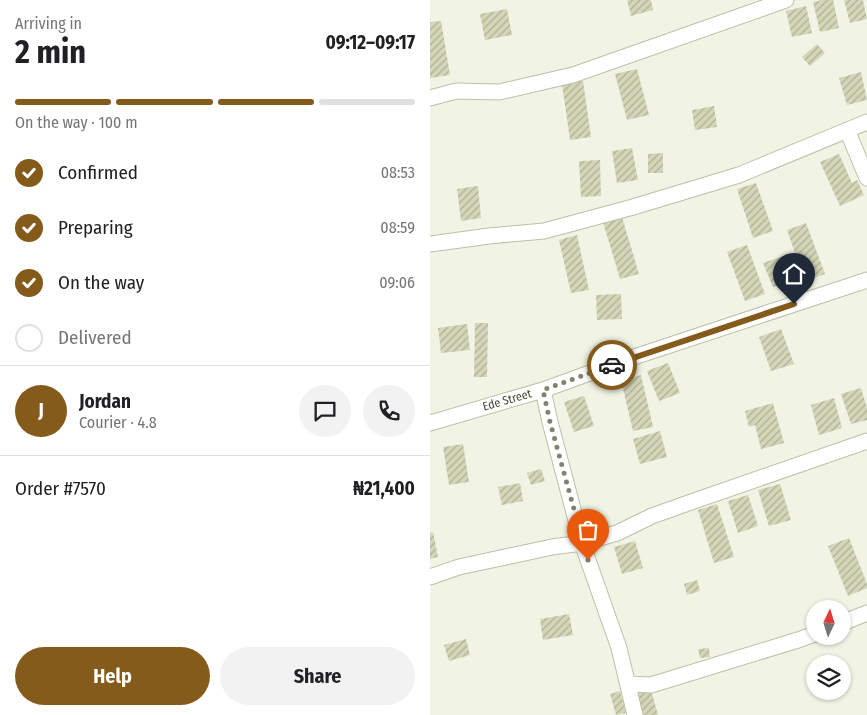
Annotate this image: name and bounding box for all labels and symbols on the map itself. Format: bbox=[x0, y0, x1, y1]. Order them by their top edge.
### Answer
pin bbox=[773, 253, 815, 304]
courier bbox=[587, 340, 637, 390]
street label: Ede Street bbox=[481, 386, 533, 414]
pin bbox=[567, 509, 609, 560]
north arrow bbox=[806, 600, 851, 645]

